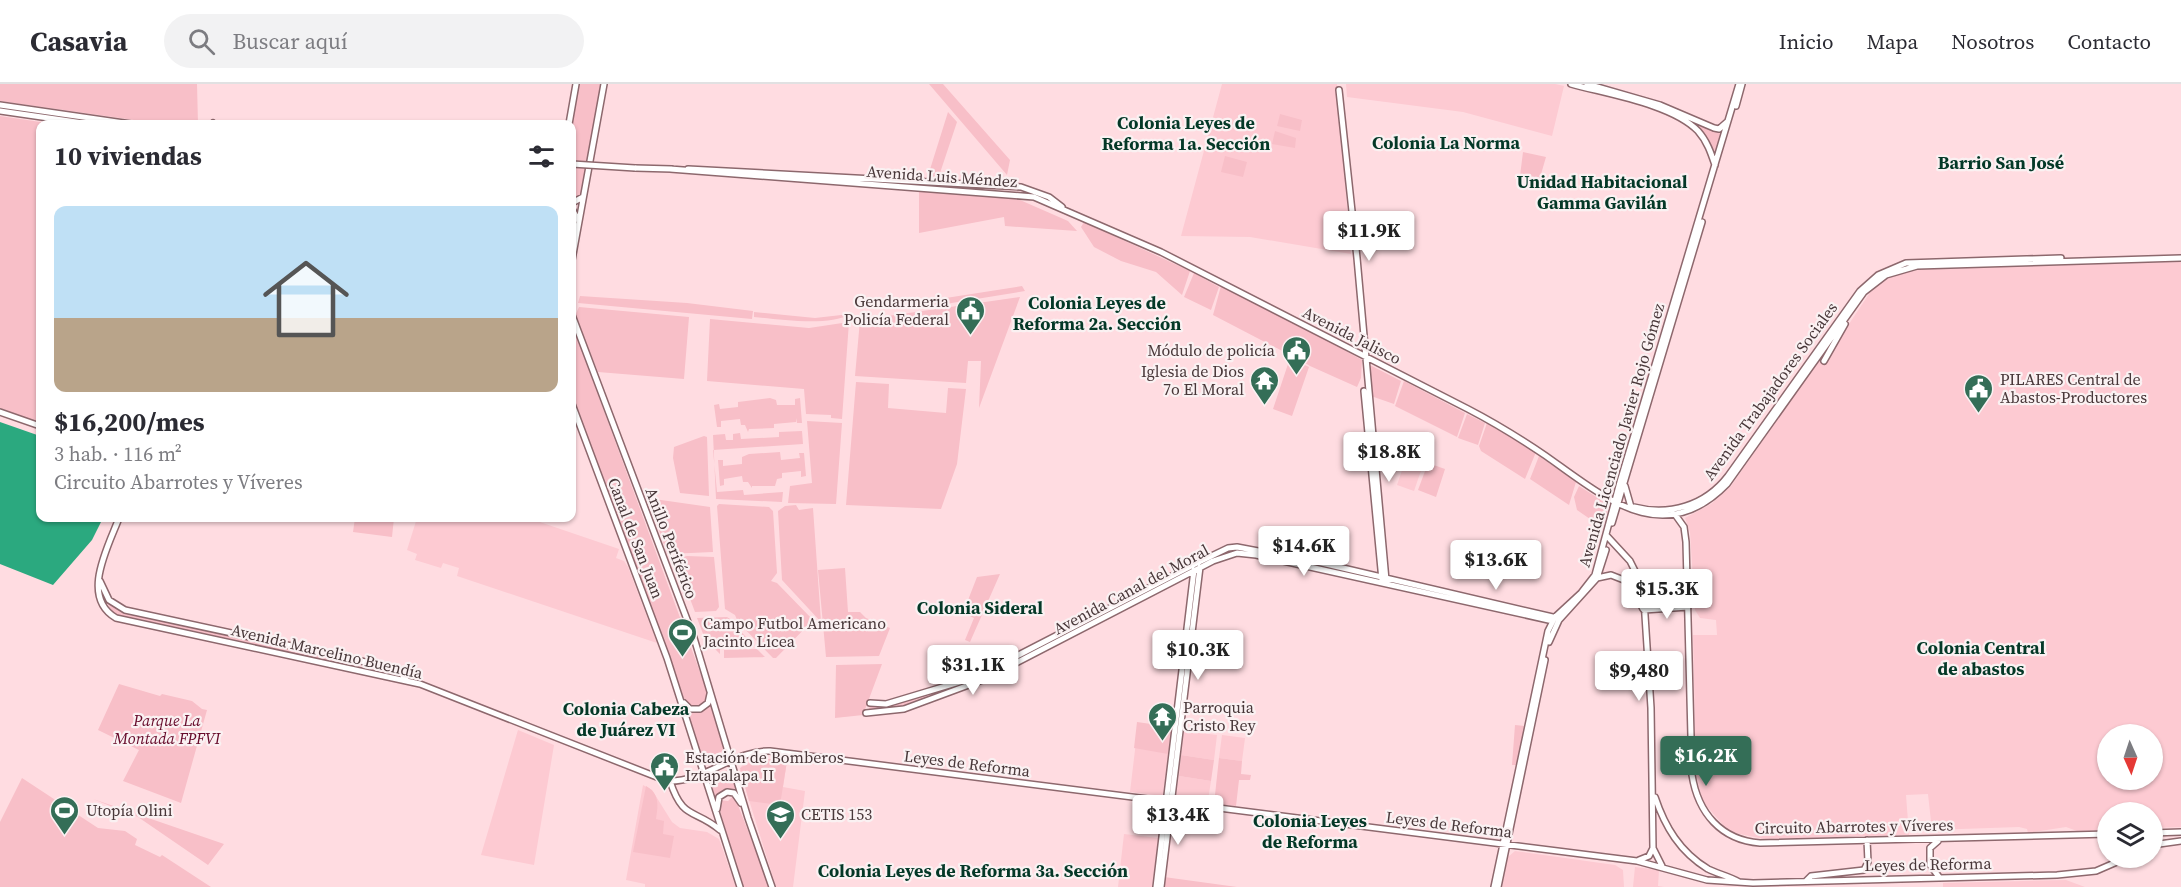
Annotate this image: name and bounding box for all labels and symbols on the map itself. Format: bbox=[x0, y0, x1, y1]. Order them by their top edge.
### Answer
district label: Colonia Leyes de Reforma 1a. Sección bbox=[1102, 110, 1270, 156]
district label: Colonia La Norma bbox=[1372, 130, 1520, 155]
district label: Barrio San José bbox=[1938, 150, 2064, 175]
street label: Avenida Luis Méndez bbox=[866, 160, 1018, 192]
district label: Unidad Habitacional Gamma Gavilán bbox=[1516, 169, 1688, 215]
pin: $11.9K bbox=[1320, 211, 1418, 262]
place label: Gendarmeria Policía Federal bbox=[844, 290, 950, 330]
district label: Colonia Leyes de Reforma 2a. Sección bbox=[1013, 290, 1181, 336]
public building icon: Gendarmeria Policía Federal bbox=[954, 294, 986, 336]
street label: Avenida Trabajadores Sociales bbox=[1698, 297, 1842, 485]
street label: Avenida Licenciado Javier Rojo Gómez bbox=[1573, 300, 1669, 570]
street label: Avenida Jalisco bbox=[1299, 301, 1405, 369]
public building icon: Módulo de policía bbox=[1280, 334, 1312, 376]
place label: Módulo de policía bbox=[1147, 339, 1276, 361]
place label: Iglesia de Dios 7o El Moral bbox=[1141, 360, 1244, 400]
temple icon: Iglesia de Dios 7o El Moral bbox=[1249, 364, 1281, 406]
place label: PILARES Central de Abastos-Productores bbox=[2000, 368, 2147, 408]
public building icon: PILARES Central de Abastos-Productores bbox=[1963, 372, 1995, 414]
pin: $18.8K bbox=[1340, 432, 1438, 483]
street label: Canal de San Juan bbox=[603, 474, 669, 602]
street label: Anillo Periférico bbox=[641, 484, 703, 602]
pin: $14.6K bbox=[1255, 526, 1353, 577]
street label: Avenida Canal del Moral bbox=[1049, 538, 1213, 639]
pin: $13.6K bbox=[1447, 540, 1545, 591]
pin: $15.3K bbox=[1618, 569, 1716, 620]
district label: Colonia Sideral bbox=[917, 595, 1043, 620]
place label: Campo Futbol Americano Jacinto Licea bbox=[702, 612, 886, 652]
sports icon: Campo Futbol Americano Jacinto Licea bbox=[666, 616, 698, 658]
street label: Avenida Marcelino Buendía bbox=[229, 618, 426, 684]
pin: $10.3K bbox=[1149, 630, 1247, 681]
district label: Colonia Central de abastos bbox=[1917, 635, 2046, 681]
pin: $31.1K bbox=[924, 645, 1022, 696]
pin: $9,480 bbox=[1590, 651, 1688, 702]
district label: Colonia Cabeza de Juárez VI bbox=[563, 696, 690, 742]
place label: Parroquia Cristo Rey bbox=[1183, 696, 1257, 736]
temple icon: Parroquia Cristo Rey bbox=[1146, 700, 1178, 742]
park label: Parque La Montada FPFVI bbox=[113, 709, 222, 749]
north arrow bbox=[2097, 724, 2163, 790]
pin: $16.2K bbox=[1657, 736, 1755, 787]
street label: Leyes de Reforma bbox=[903, 744, 1032, 782]
place label: Estación de Bomberos Iztapalapa II bbox=[685, 746, 844, 786]
public building icon: Estación de Bomberos Iztapalapa II bbox=[648, 750, 680, 792]
sports icon: Utopía Olini bbox=[49, 794, 81, 836]
pin: $13.4K bbox=[1129, 795, 1227, 846]
school or university icon: CETIS 153 bbox=[764, 798, 796, 840]
place label: Utopía Olini bbox=[86, 799, 173, 821]
place label: CETIS 153 bbox=[801, 803, 872, 825]
street label: Leyes de Reforma bbox=[1385, 805, 1514, 843]
district label: Colonia Leyes de Reforma bbox=[1253, 808, 1367, 854]
street label: Circuito Abarrotes y Víveres bbox=[1754, 813, 1954, 839]
street label: Leyes de Reforma bbox=[1864, 852, 1993, 876]
district label: Colonia Leyes de Reforma 3a. Sección bbox=[818, 858, 1128, 883]

